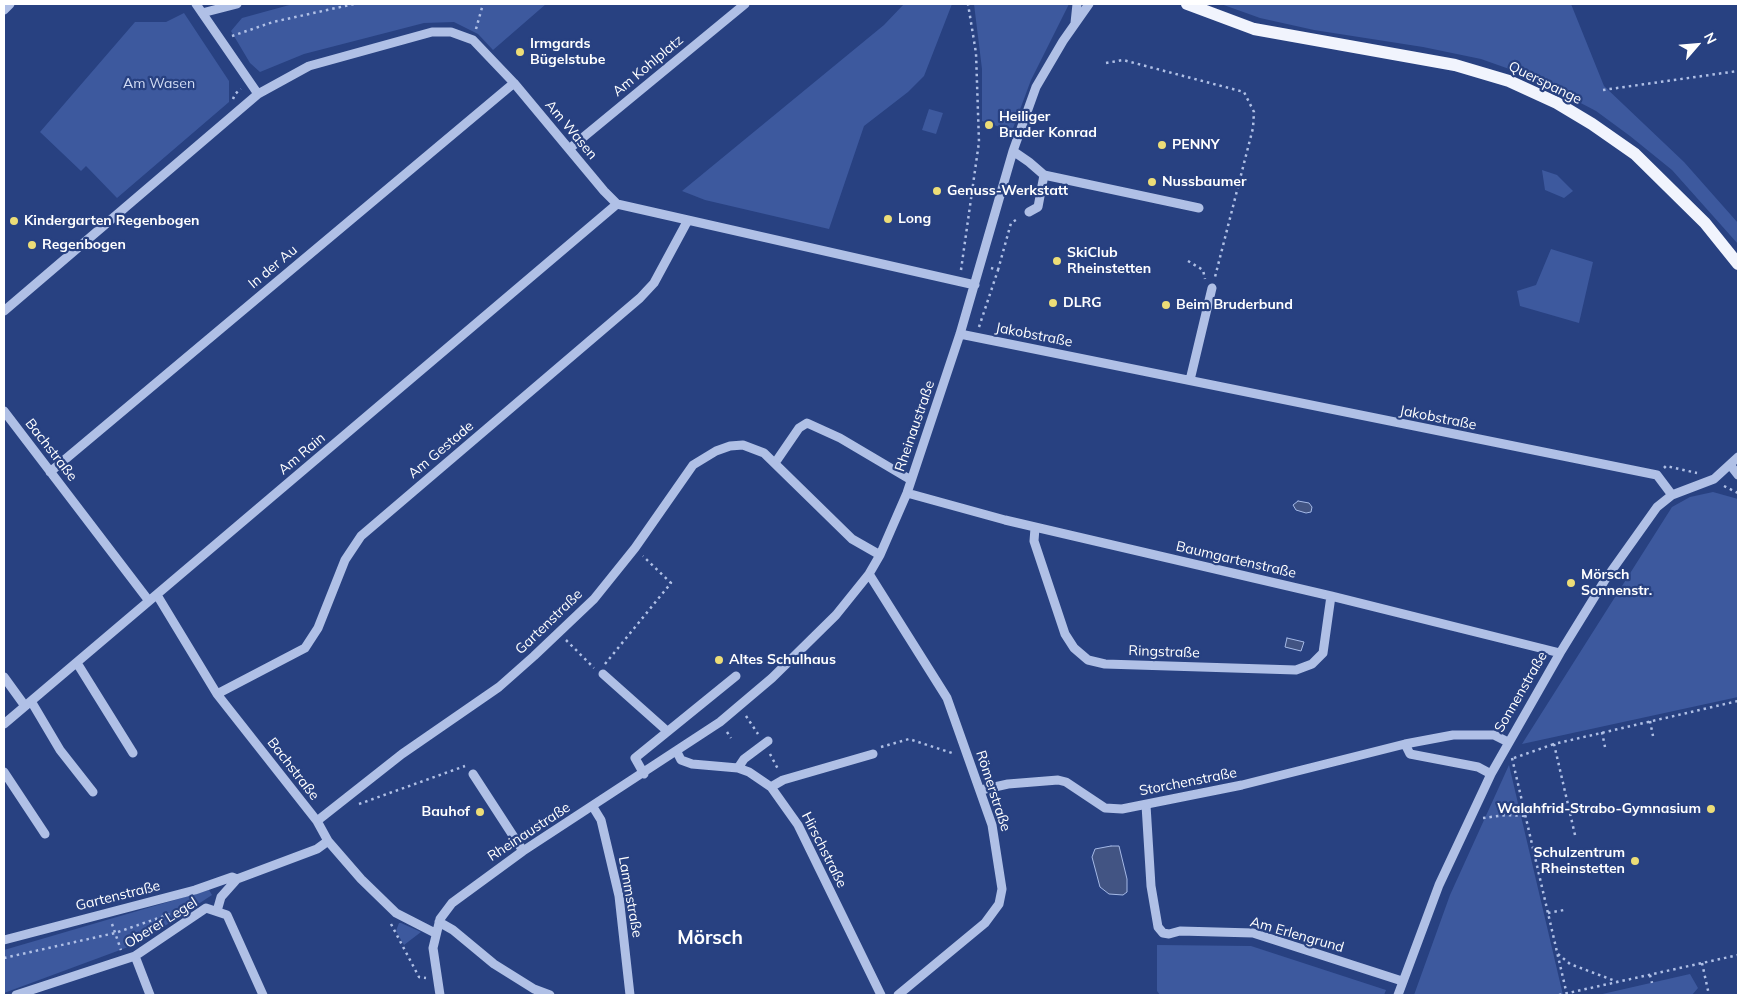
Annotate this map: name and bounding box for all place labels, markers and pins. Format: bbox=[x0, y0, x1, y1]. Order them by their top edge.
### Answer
place label: Irmgards BügeIstube bbox=[530, 36, 605, 68]
marker: Irmgards BügeIstube bbox=[514, 46, 526, 58]
place label: Heiliger Bruder Konrad bbox=[999, 109, 1097, 142]
marker: Heiliger Bruder Konrad bbox=[983, 119, 995, 131]
place label: PENNY bbox=[1172, 137, 1220, 153]
marker: PENNY bbox=[1156, 139, 1168, 151]
place label: Nussbaumer bbox=[1162, 174, 1246, 190]
marker: Nussbaumer bbox=[1146, 176, 1158, 188]
place label: Genuss-Werkstatt bbox=[947, 183, 1068, 199]
marker: Genuss-Werkstatt bbox=[931, 185, 943, 197]
place label: Long bbox=[898, 211, 931, 227]
place label: Kindergarten Regenbogen bbox=[24, 213, 200, 229]
marker: Long bbox=[882, 213, 894, 225]
marker: Kindergarten Regenbogen bbox=[8, 215, 20, 227]
place label: Regenbogen bbox=[42, 237, 126, 253]
marker: Regenbogen bbox=[26, 239, 38, 251]
place label: SkiClub Rheinstetten bbox=[1067, 245, 1151, 278]
marker: SkiClub Rheinstetten bbox=[1051, 255, 1063, 267]
place label: DLRG bbox=[1063, 295, 1102, 311]
marker: DLRG bbox=[1047, 297, 1059, 309]
place label: Beim Bruderbund bbox=[1176, 297, 1293, 313]
marker: Beim Bruderbund bbox=[1160, 299, 1172, 311]
place label: Mörsch Sonnenstr. bbox=[1581, 567, 1652, 600]
marker: Mörsch Sonnenstr. bbox=[1565, 577, 1577, 589]
place label: Altes Schulhaus bbox=[729, 652, 836, 668]
marker: Altes Schulhaus bbox=[713, 654, 725, 666]
place label: Walahfrid-Strabo-Gymnasium bbox=[1497, 801, 1701, 817]
marker: Walahfrid-Strabo-Gymnasium bbox=[1705, 803, 1717, 815]
place label: Bauhof bbox=[422, 804, 470, 820]
marker: Bauhof bbox=[474, 806, 486, 818]
place label: Schulzentrum Rheinstetten bbox=[1533, 845, 1625, 878]
marker: Schulzentrum Rheinstetten bbox=[1629, 855, 1641, 867]

